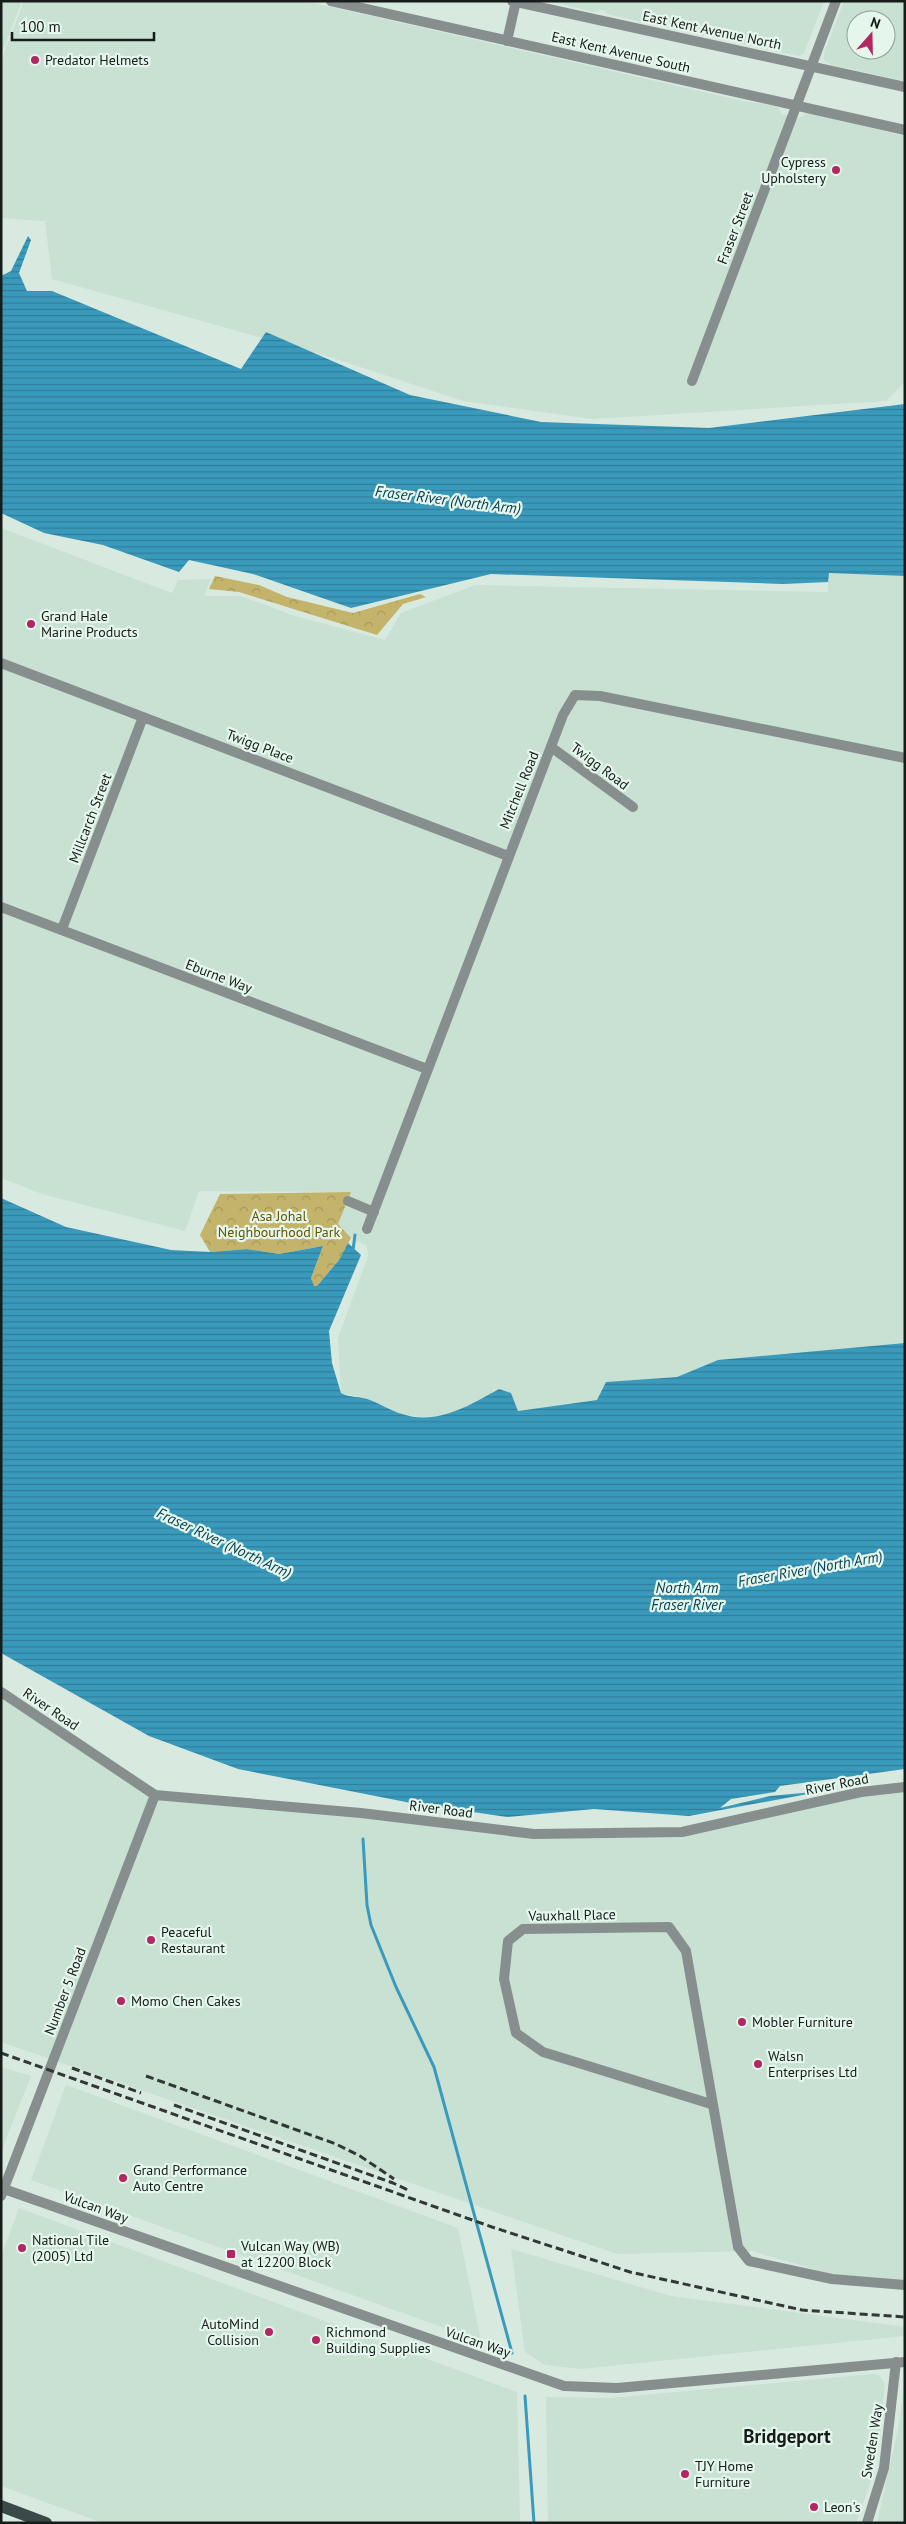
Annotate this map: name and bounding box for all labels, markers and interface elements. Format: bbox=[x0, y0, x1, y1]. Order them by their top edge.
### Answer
street label: East Kent Avenue North bbox=[641, 6, 783, 54]
scale bar bbox=[12, 10, 155, 42]
north arrow bbox=[846, 10, 896, 60]
text: N bbox=[868, 13, 883, 33]
text: 100 m bbox=[20, 17, 61, 36]
street label: East Kent Avenue South bbox=[550, 27, 692, 77]
place label: Predator Helmets bbox=[45, 51, 149, 69]
marker: Predator Helmets bbox=[29, 54, 41, 66]
place label: Cypress Upholstery bbox=[761, 153, 826, 187]
marker: Cypress Upholstery bbox=[830, 164, 842, 176]
street label: Fraser Street bbox=[713, 189, 757, 267]
water label: Fraser River (North Arm) bbox=[374, 481, 522, 518]
place label: Grand Hale Marine Products bbox=[41, 607, 138, 641]
marker: Grand Hale Marine Products bbox=[25, 618, 37, 630]
street label: Twigg Place bbox=[224, 725, 296, 767]
street label: Twigg Road bbox=[567, 738, 633, 794]
street label: Mitchell Road bbox=[495, 749, 543, 831]
street label: Millcarch Street bbox=[65, 770, 115, 865]
street label: Eburne Way bbox=[183, 955, 255, 997]
park label: Asa Johal Neighbourhood Park bbox=[218, 1207, 341, 1241]
water label: Fraser River (North Arm) bbox=[154, 1503, 295, 1582]
water label: Fraser River (North Arm) bbox=[736, 1546, 884, 1591]
water label: North Arm Fraser River bbox=[651, 1578, 724, 1614]
street label: River Road bbox=[19, 1684, 83, 1734]
street label: River Road bbox=[804, 1769, 870, 1799]
street label: River Road bbox=[408, 1796, 474, 1822]
street label: Vauxhall Place bbox=[527, 1905, 616, 1925]
place label: Peaceful Restaurant bbox=[161, 1923, 225, 1957]
marker: Peaceful Restaurant bbox=[145, 1934, 157, 1946]
street label: Number 5 Road bbox=[40, 1945, 90, 2037]
place label: Momo Chen Cakes bbox=[131, 1992, 241, 2010]
marker: Momo Chen Cakes bbox=[115, 1995, 127, 2007]
place label: Mobler Furniture bbox=[752, 2013, 853, 2031]
marker: Mobler Furniture bbox=[736, 2016, 748, 2028]
place label: Walsn Enterprises Ltd bbox=[768, 2047, 857, 2081]
marker: Walsn Enterprises Ltd bbox=[752, 2058, 764, 2070]
place label: Grand Performance Auto Centre bbox=[133, 2161, 247, 2195]
marker: Grand Performance Auto Centre bbox=[117, 2172, 129, 2184]
street label: Vulcan Way bbox=[60, 2187, 131, 2227]
place label: National Tile (2005) Ltd bbox=[32, 2231, 109, 2265]
place label: Vulcan Way (WB) at 12200 Block bbox=[240, 2237, 340, 2271]
marker: National Tile (2005) Ltd bbox=[16, 2242, 28, 2254]
marker: Vulcan Way (WB) at 12200 Block bbox=[225, 2248, 237, 2260]
place label: AutoMind Collision bbox=[201, 2315, 259, 2349]
street label: Vulcan Way bbox=[442, 2322, 513, 2362]
place label: Richmond Building Supplies bbox=[326, 2323, 431, 2357]
marker: AutoMind Collision bbox=[263, 2326, 275, 2338]
marker: Richmond Building Supplies bbox=[310, 2334, 322, 2346]
street label: Sweden Way bbox=[857, 2402, 887, 2479]
district label: Bridgeport bbox=[743, 2424, 831, 2448]
place label: TJY Home Furniture bbox=[695, 2457, 753, 2491]
marker: TJY Home Furniture bbox=[679, 2468, 691, 2480]
place label: Leon's bbox=[824, 2498, 861, 2516]
marker: Leon's bbox=[808, 2501, 820, 2513]

